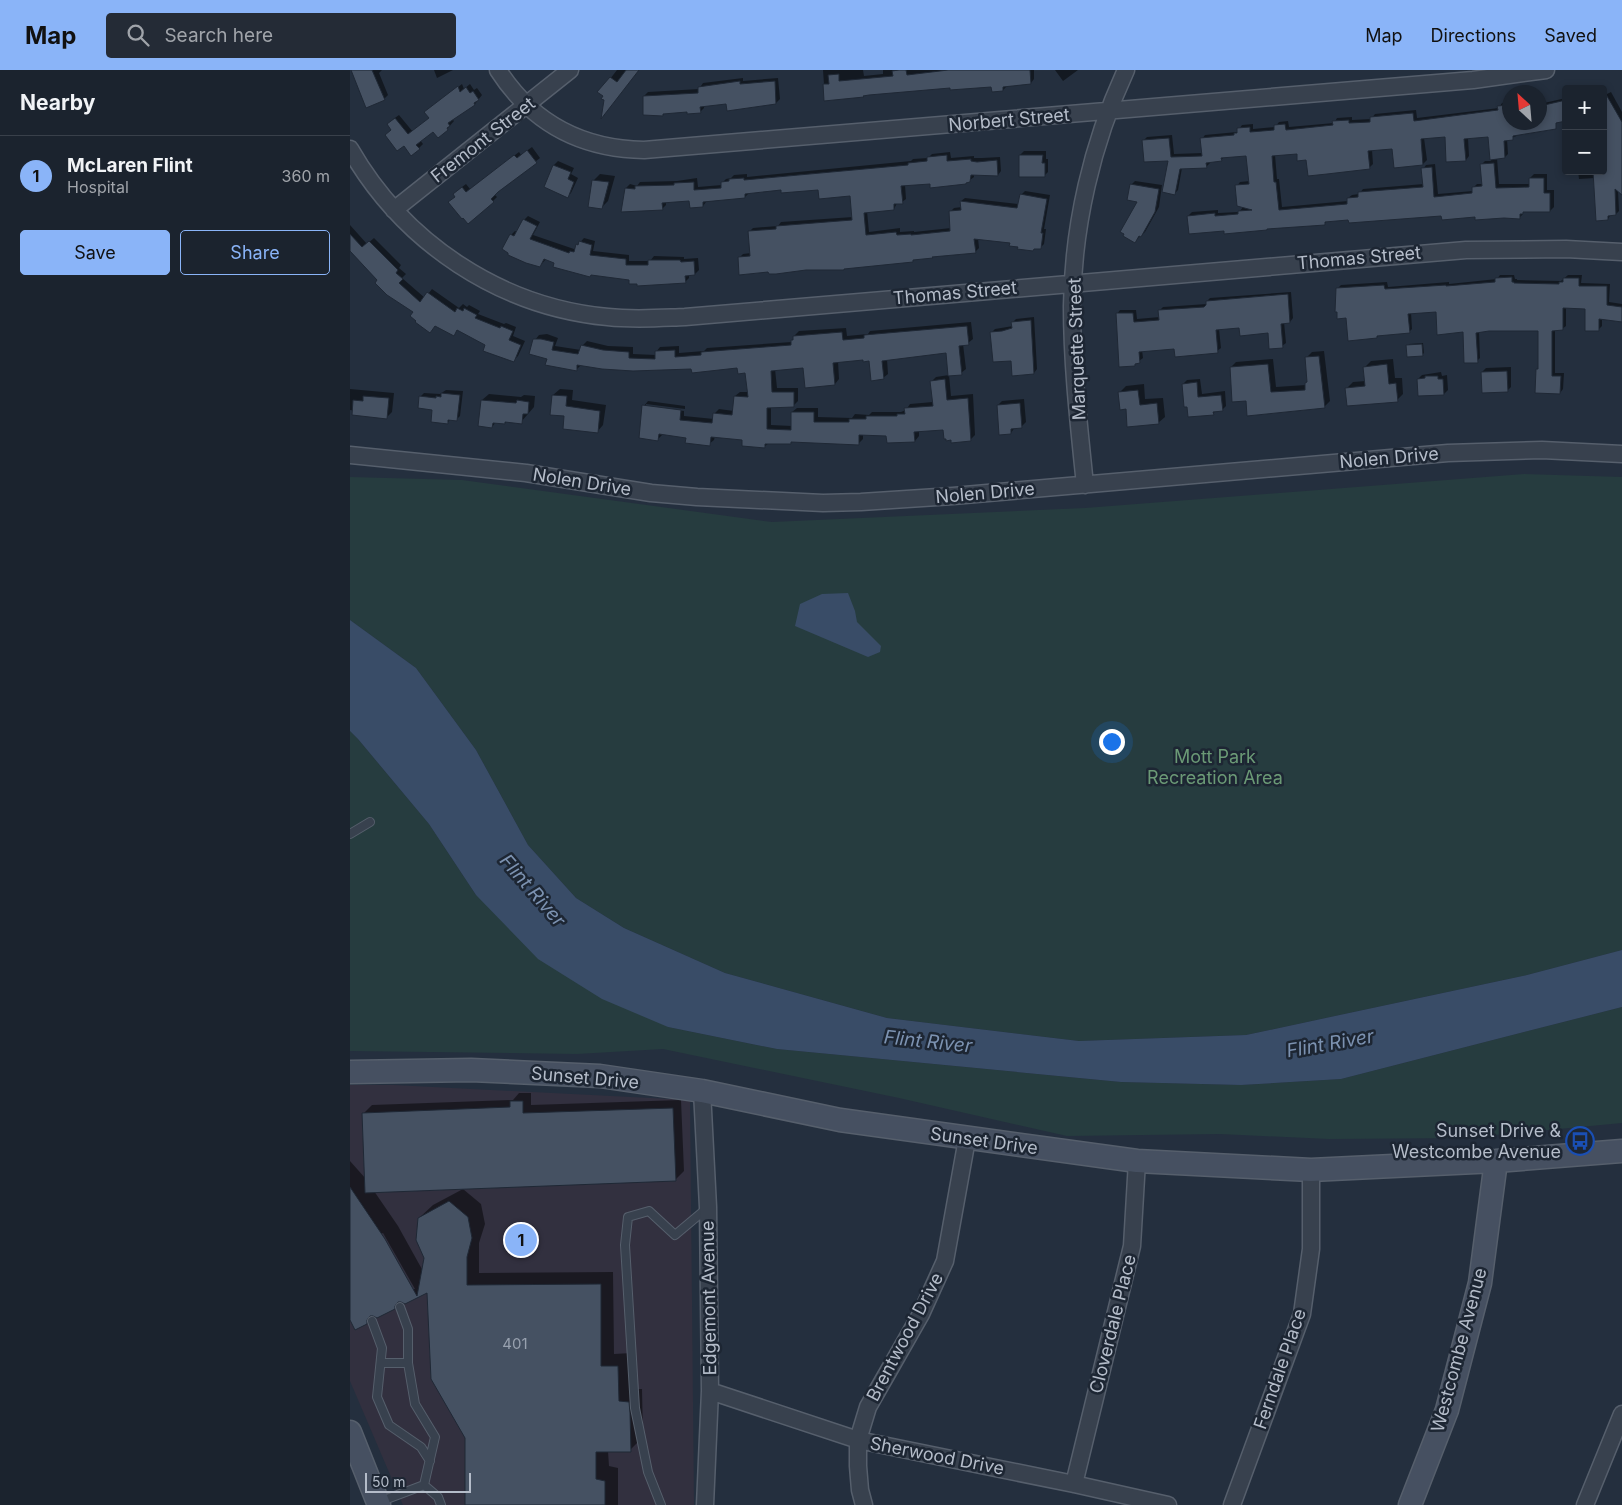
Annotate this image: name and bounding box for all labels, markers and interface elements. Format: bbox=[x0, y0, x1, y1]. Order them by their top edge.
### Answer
search box bbox=[106, 13, 456, 58]
text: Map bbox=[25, 21, 76, 50]
icon: search bbox=[124, 21, 152, 49]
text: Search here bbox=[164, 24, 273, 47]
text: Map bbox=[1365, 25, 1403, 46]
text: Directions bbox=[1431, 25, 1516, 46]
text: Saved bbox=[1544, 25, 1597, 46]
north arrow bbox=[1502, 85, 1547, 130]
map controls bbox=[1562, 85, 1607, 175]
button: + bbox=[1562, 85, 1607, 130]
text: Nearby bbox=[20, 90, 95, 115]
street label: Fremont Street bbox=[427, 92, 539, 187]
street label: Norbert Street bbox=[947, 104, 1071, 135]
button: − bbox=[1562, 130, 1607, 175]
text: McLaren Flint bbox=[67, 154, 193, 177]
text: 1 bbox=[33, 166, 39, 186]
text: 360 m bbox=[282, 166, 330, 186]
text: Hospital bbox=[67, 177, 129, 197]
button: Save bbox=[20, 230, 170, 275]
button: Share bbox=[180, 230, 330, 275]
street label: Thomas Street bbox=[1296, 242, 1422, 273]
street label: Thomas Street bbox=[892, 277, 1018, 308]
street label: Marquette Street bbox=[1064, 277, 1089, 421]
street label: Nolen Drive bbox=[1338, 443, 1439, 472]
street label: Nolen Drive bbox=[531, 463, 633, 500]
street label: Nolen Drive bbox=[934, 478, 1035, 507]
your location bbox=[1099, 729, 1125, 755]
park label: Mott Park Recreation Area bbox=[1147, 746, 1283, 788]
water label: Flint River bbox=[495, 849, 571, 932]
water label: Flint River bbox=[1285, 1024, 1376, 1063]
water label: Flint River bbox=[883, 1025, 974, 1058]
street label: Sunset Drive bbox=[530, 1062, 640, 1093]
place label: Sunset Drive & Westcombe Avenue bbox=[1392, 1120, 1561, 1162]
street label: Sunset Drive bbox=[929, 1123, 1039, 1158]
bus stop icon: Sunset Drive & Westcombe Avenue bbox=[1565, 1126, 1595, 1156]
street label: Edgemont Avenue bbox=[697, 1220, 720, 1376]
pin: 1 bbox=[505, 1221, 537, 1259]
street label: Cloverdale Place bbox=[1085, 1252, 1140, 1396]
street label: Westcombe Avenue bbox=[1426, 1265, 1491, 1434]
street label: Brentwood Drive bbox=[862, 1269, 947, 1405]
street label: Ferndale Place bbox=[1249, 1306, 1310, 1432]
house number: 401 bbox=[502, 1334, 528, 1353]
street label: Sherwood Drive bbox=[868, 1432, 1006, 1479]
scale bar bbox=[365, 1470, 471, 1493]
text: 50 m bbox=[372, 1473, 406, 1490]

